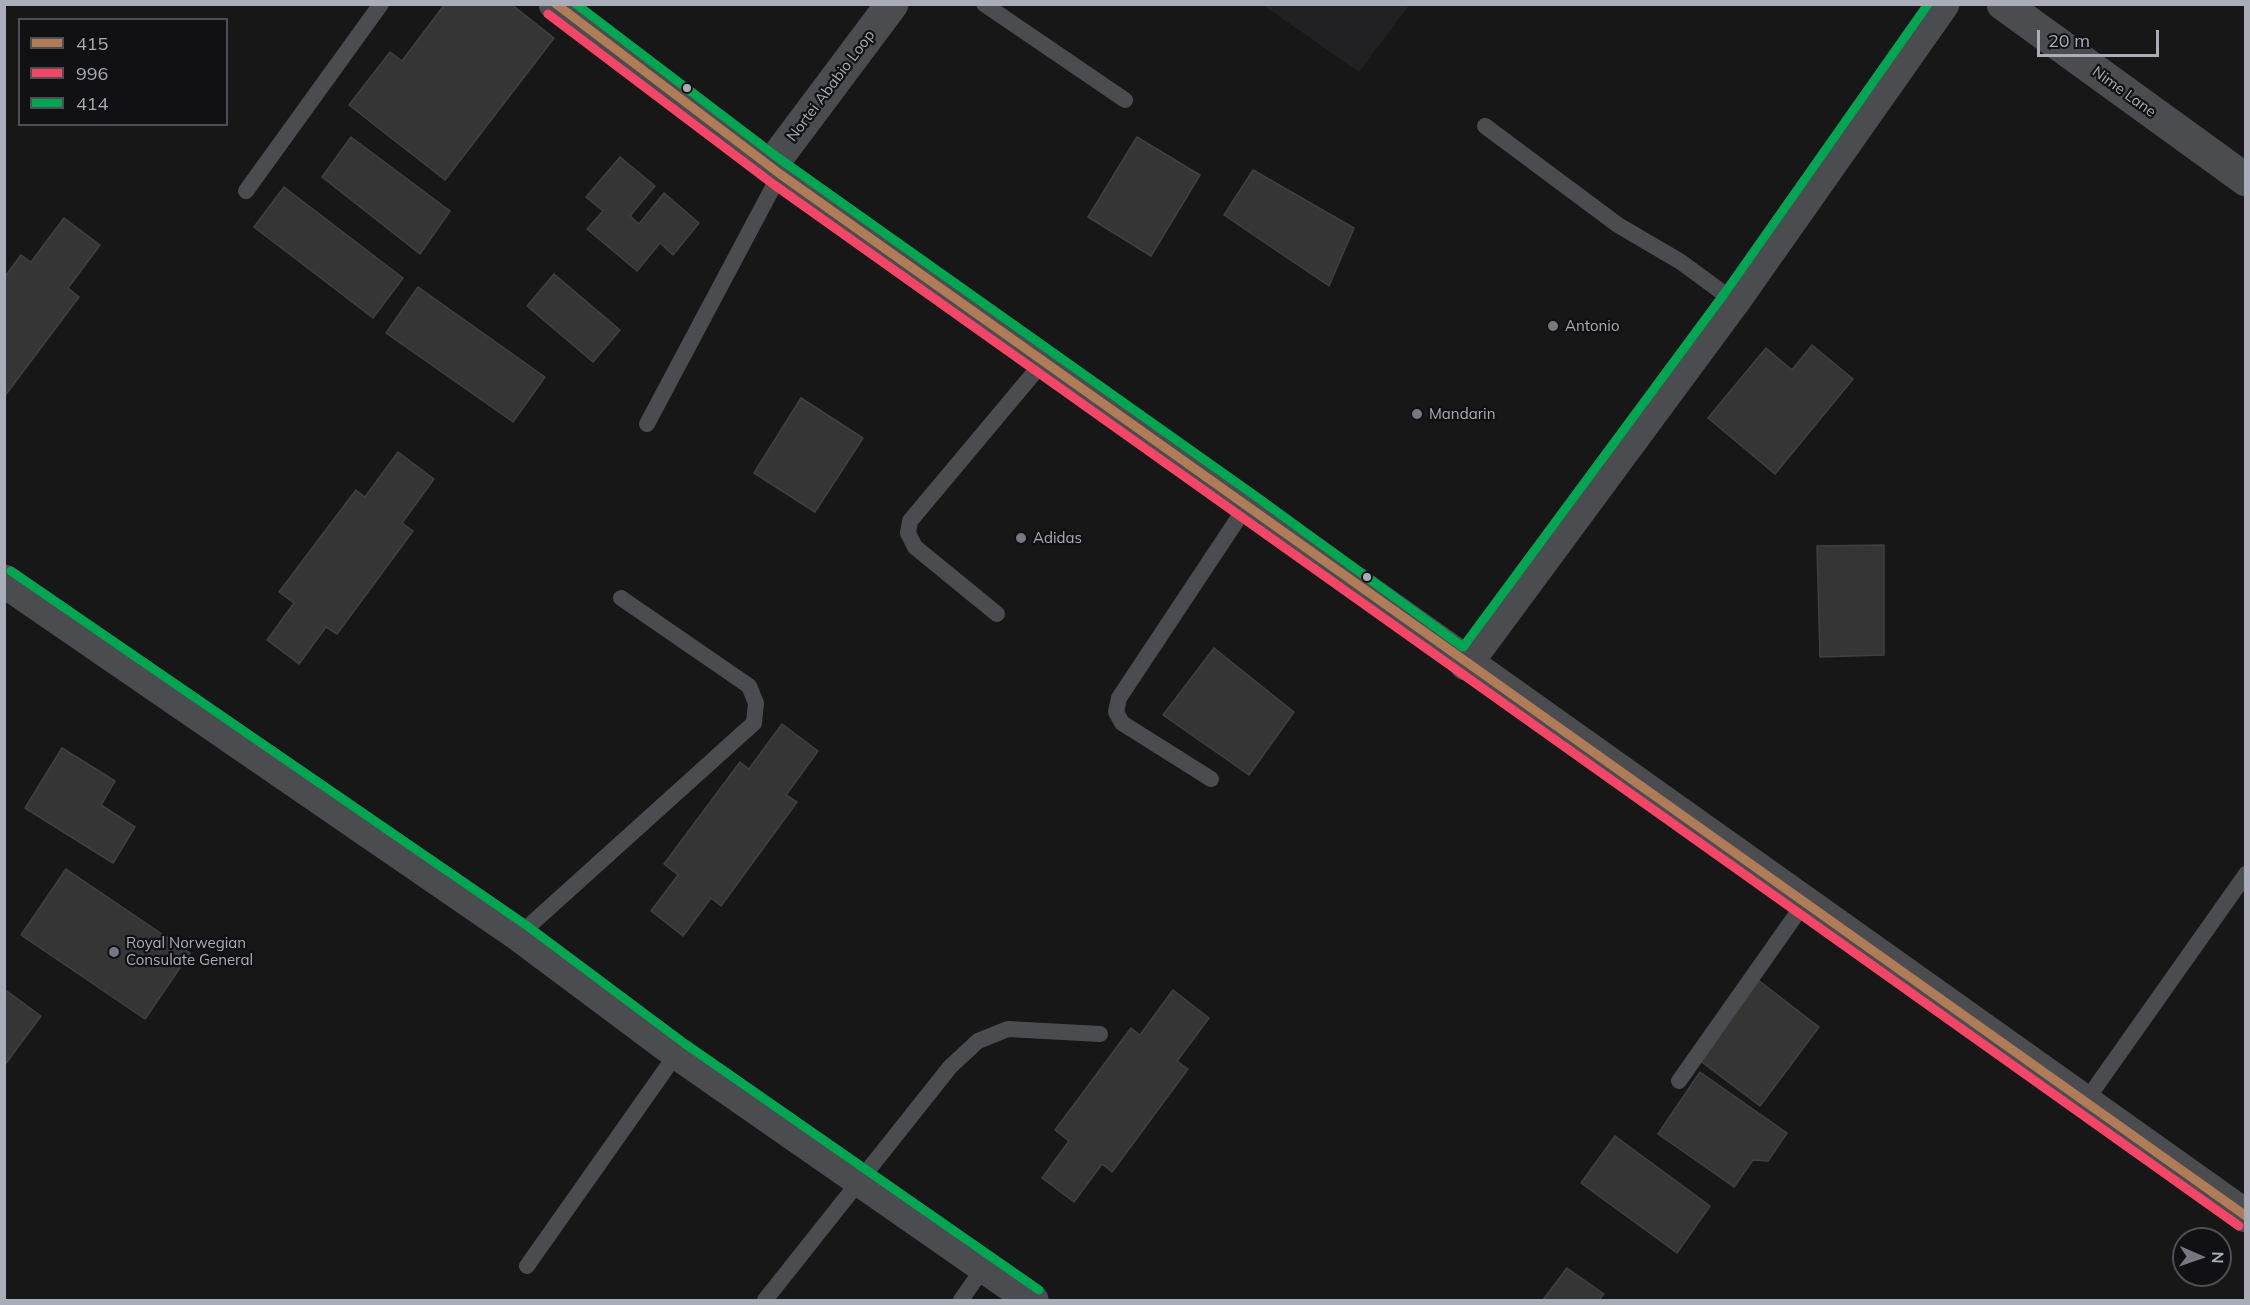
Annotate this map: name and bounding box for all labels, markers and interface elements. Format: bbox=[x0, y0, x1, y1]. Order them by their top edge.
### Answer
legend bbox=[18, 18, 228, 126]
scale bar bbox=[2040, 18, 2162, 56]
street label: Nortei Ababio Loop bbox=[783, 27, 879, 145]
text: 20 m bbox=[2048, 29, 2090, 52]
text: 415 bbox=[76, 32, 108, 55]
text: 996 bbox=[76, 62, 108, 85]
street label: Nime Lane bbox=[2089, 63, 2159, 121]
unlabelled marker bbox=[681, 82, 693, 94]
text: 414 bbox=[76, 92, 108, 115]
place label: Antonio bbox=[1565, 317, 1619, 335]
marker: Antonio bbox=[1546, 319, 1560, 333]
place label: Mandarin bbox=[1429, 405, 1495, 423]
marker: Mandarin bbox=[1410, 407, 1424, 421]
place label: Adidas bbox=[1033, 529, 1082, 547]
marker: Adidas bbox=[1014, 531, 1028, 545]
unlabelled marker bbox=[1361, 571, 1373, 583]
place label: Royal Norwegian Consulate General bbox=[126, 934, 253, 969]
marker: Royal Norwegian Consulate General bbox=[107, 945, 121, 959]
north arrow bbox=[2172, 1227, 2232, 1287]
text: N bbox=[2208, 1251, 2228, 1264]

